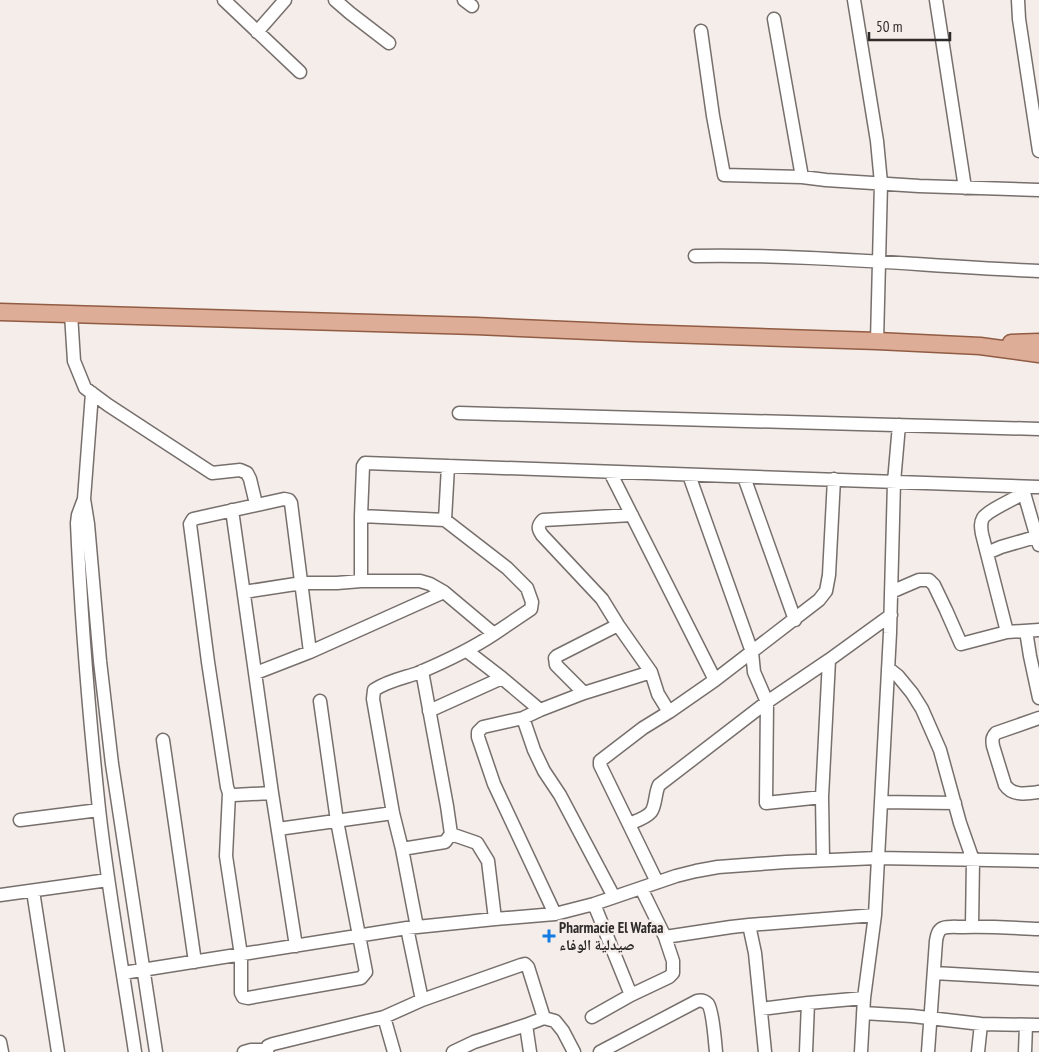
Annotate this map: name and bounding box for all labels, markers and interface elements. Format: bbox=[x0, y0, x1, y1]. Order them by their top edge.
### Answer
scale bar bbox=[869, 10, 950, 42]
text: 50 m bbox=[876, 17, 902, 36]
place label: Pharmacie El Wafaa صيدلية الوفاء bbox=[559, 918, 663, 954]
marker: Pharmacie El Wafaa صيدلية الوفاء bbox=[543, 930, 555, 942]

